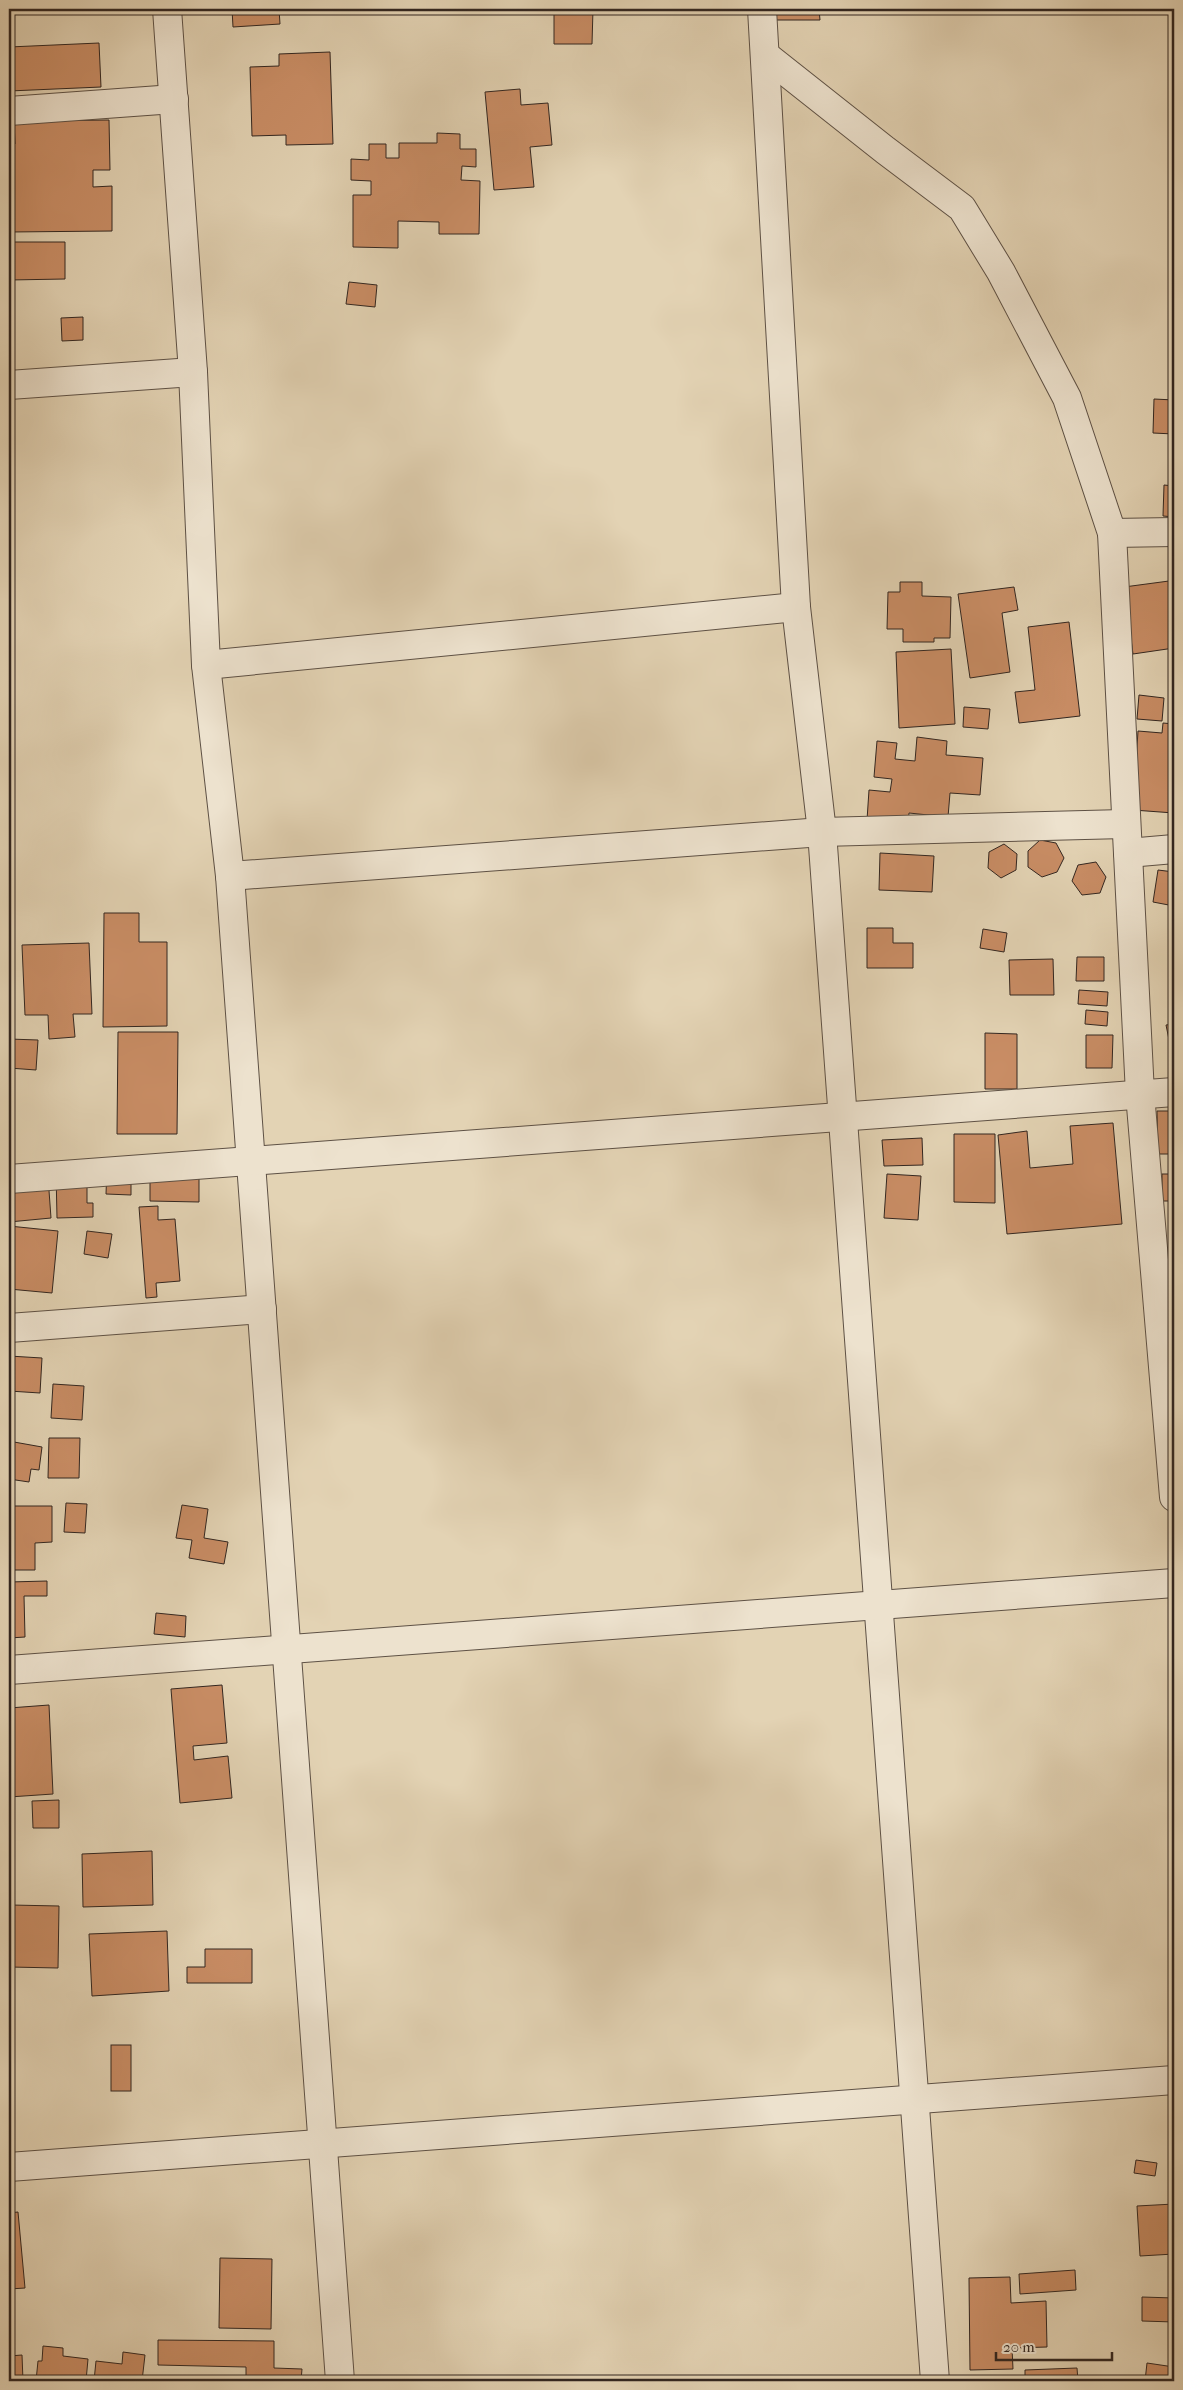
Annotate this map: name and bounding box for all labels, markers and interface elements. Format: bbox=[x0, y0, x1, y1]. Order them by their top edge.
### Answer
scale bar bbox=[996, 2330, 1112, 2362]
text: 20 m bbox=[1003, 2338, 1035, 2356]

